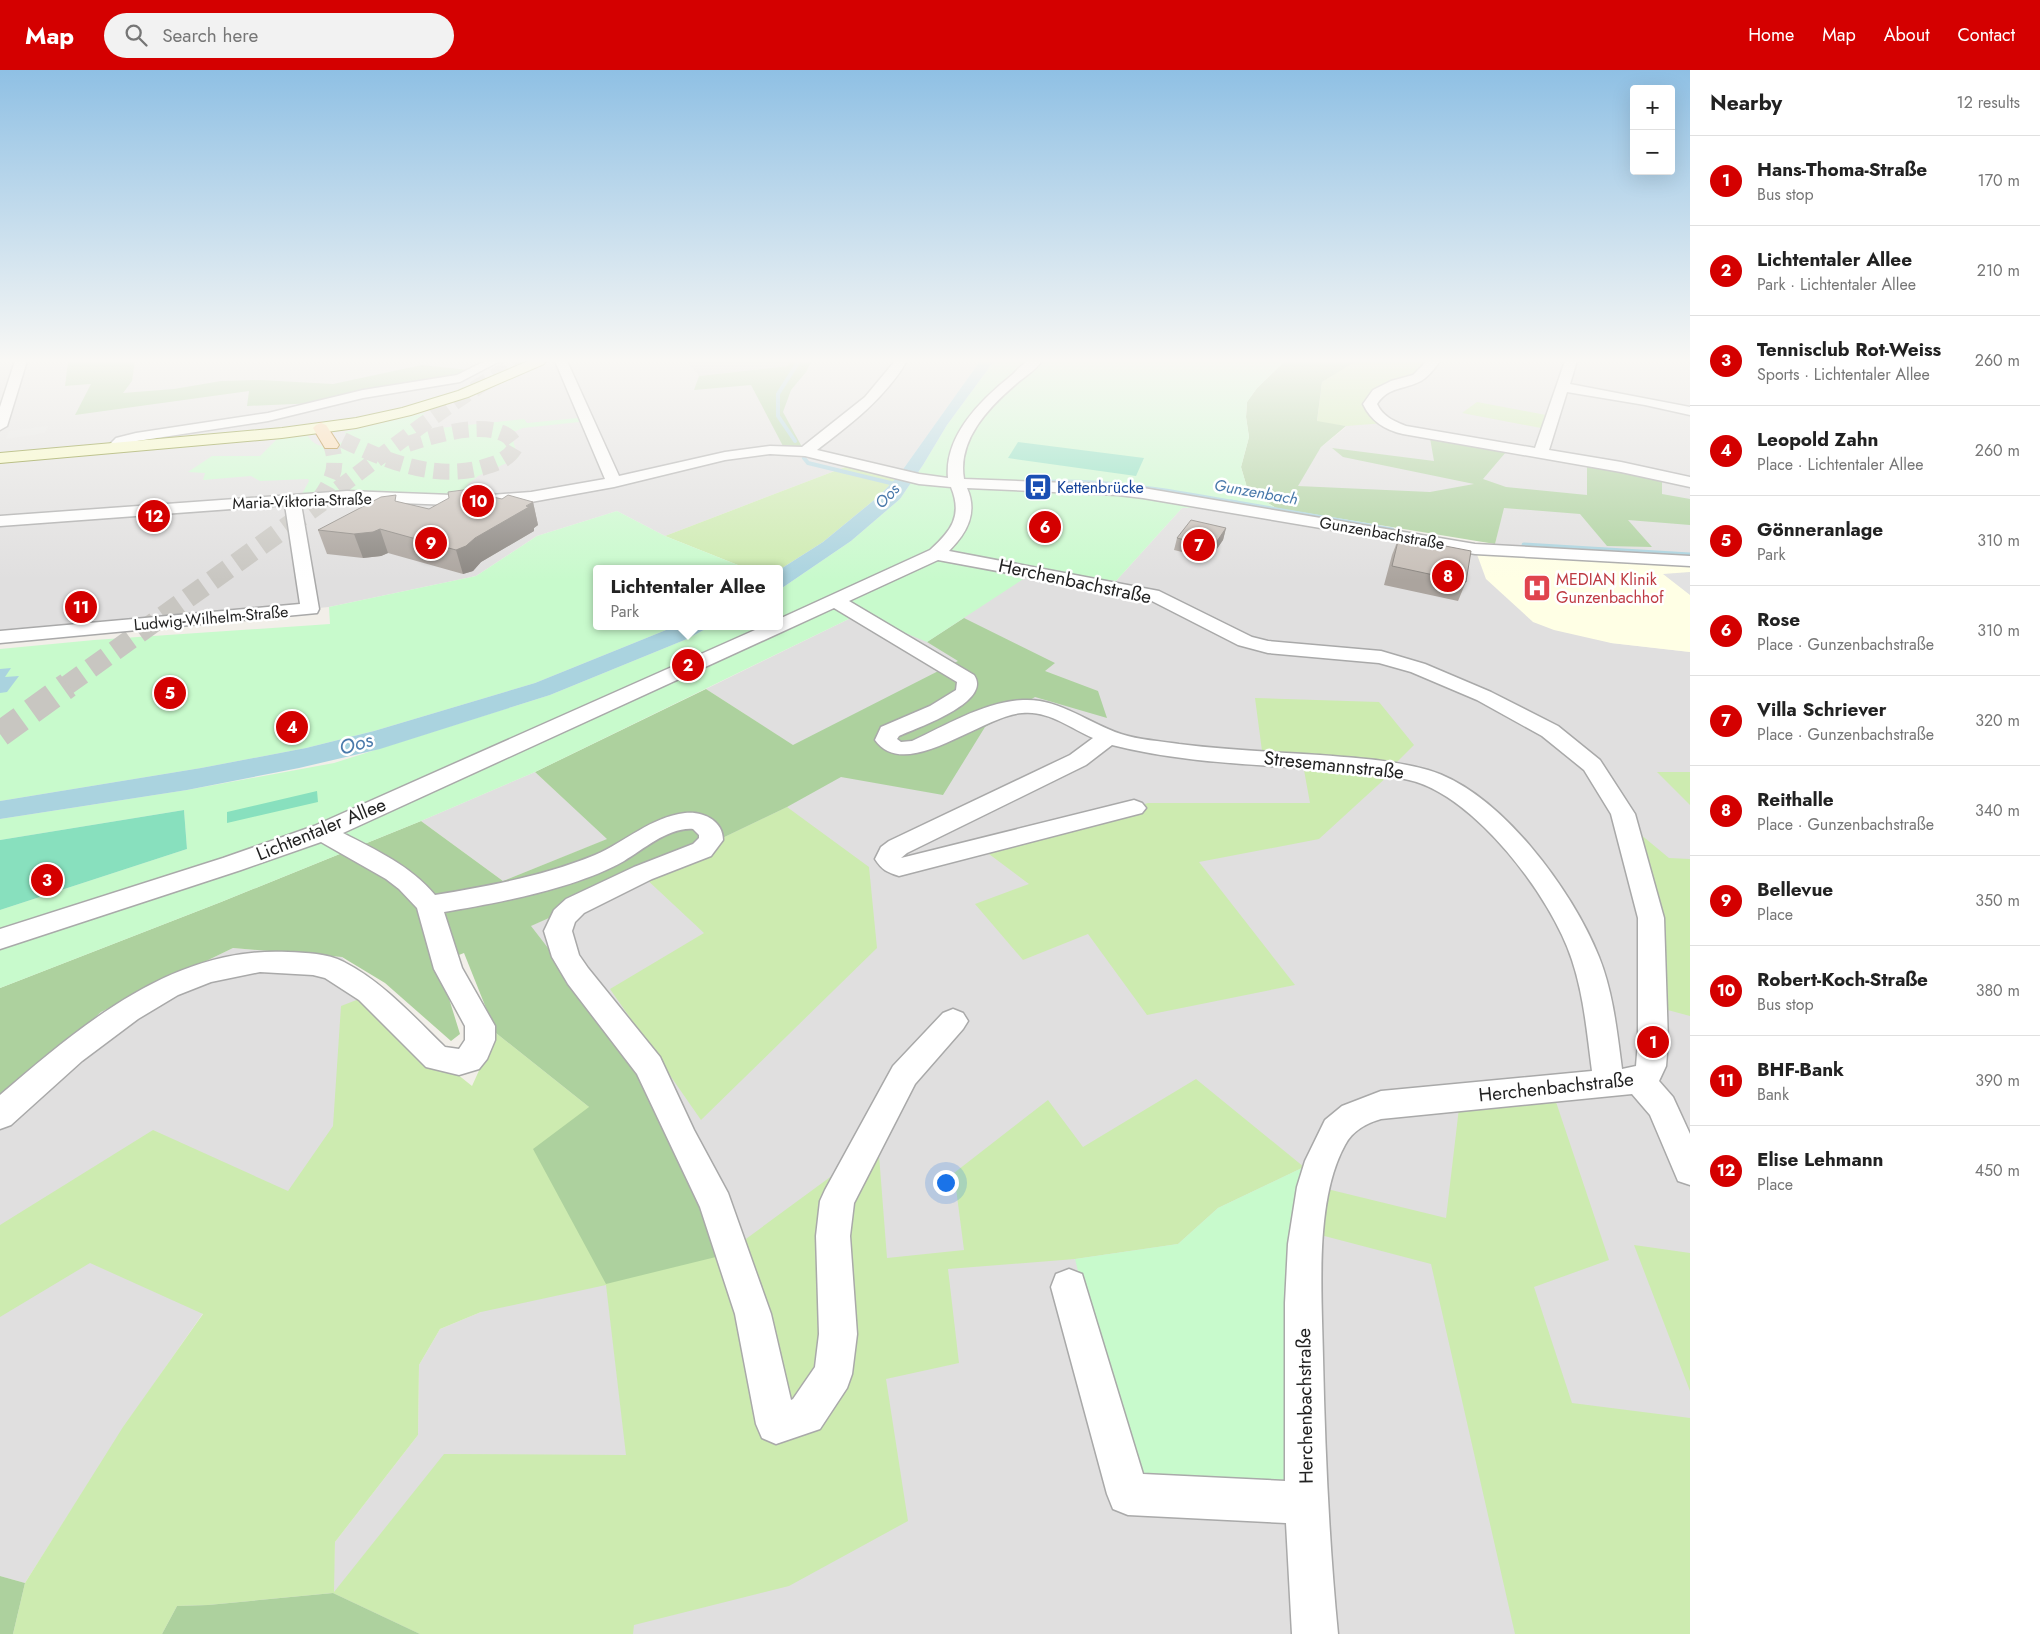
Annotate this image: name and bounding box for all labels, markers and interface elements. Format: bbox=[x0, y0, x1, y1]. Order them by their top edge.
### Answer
search box bbox=[104, 13, 454, 58]
text: Map bbox=[25, 18, 74, 53]
icon: search bbox=[122, 21, 150, 49]
text: Search here bbox=[162, 22, 258, 49]
text: Home bbox=[1748, 22, 1794, 48]
text: Map bbox=[1822, 22, 1856, 48]
text: About bbox=[1884, 22, 1929, 48]
text: Contact bbox=[1957, 22, 2015, 48]
map controls bbox=[1630, 85, 1675, 175]
button: + bbox=[1630, 85, 1675, 130]
text: Nearby bbox=[1710, 88, 1782, 118]
text: 12 results bbox=[1957, 91, 2020, 114]
button: − bbox=[1630, 130, 1675, 175]
text: Hans-Thoma-Straße bbox=[1757, 156, 1927, 183]
text: 1 bbox=[1722, 169, 1730, 192]
text: 170 m bbox=[1978, 169, 2020, 192]
text: Bus stop bbox=[1757, 183, 1814, 206]
text: Lichtentaler Allee bbox=[1757, 246, 1912, 273]
text: 2 bbox=[1721, 259, 1731, 282]
text: 210 m bbox=[1977, 259, 2020, 282]
text: Park · Lichtentaler Allee bbox=[1757, 273, 1916, 296]
text: Tennisclub Rot-Weiss bbox=[1757, 336, 1941, 363]
text: 3 bbox=[1721, 349, 1731, 372]
text: 260 m bbox=[1975, 349, 2020, 372]
text: Sports · Lichtentaler Allee bbox=[1757, 363, 1930, 386]
text: Leopold Zahn bbox=[1757, 426, 1878, 453]
text: 4 bbox=[1720, 439, 1732, 462]
text: 260 m bbox=[1975, 439, 2020, 462]
text: Place · Lichtentaler Allee bbox=[1757, 453, 1923, 476]
bus stop icon: Kettenbrücke bbox=[1023, 472, 1053, 502]
water label: Gunzenbach bbox=[1212, 473, 1300, 511]
place label: Kettenbrücke bbox=[1057, 476, 1144, 499]
water label: Oos bbox=[869, 478, 905, 514]
pin: 10 bbox=[462, 482, 494, 520]
street label: Maria-Viktoria-Straße bbox=[232, 487, 372, 515]
pin: 12 bbox=[138, 497, 170, 535]
pin: 6 bbox=[1029, 508, 1061, 546]
street label: Gunzenbachstraße bbox=[1318, 511, 1446, 555]
text: Gönneranlage bbox=[1757, 516, 1883, 543]
pin: 9 bbox=[415, 524, 447, 562]
pin: 7 bbox=[1183, 526, 1215, 564]
text: 5 bbox=[1721, 529, 1731, 552]
text: 310 m bbox=[1977, 529, 2020, 552]
text: Park bbox=[1757, 543, 1786, 566]
street label: Herchenbachstraße bbox=[996, 552, 1154, 610]
pin: 8 bbox=[1432, 557, 1464, 595]
popup bbox=[593, 565, 783, 630]
place label: MEDIAN Klinik Gunzenbachhof bbox=[1556, 568, 1664, 609]
text: Lichtentaler Allee bbox=[610, 573, 766, 600]
hospital icon: MEDIAN Klinik Gunzenbachhof bbox=[1522, 573, 1552, 603]
pin: 11 bbox=[65, 588, 97, 626]
street label: Ludwig-Wilhelm-Straße bbox=[133, 600, 289, 636]
text: Park bbox=[610, 600, 639, 623]
text: Rose bbox=[1757, 606, 1800, 633]
text: 6 bbox=[1721, 619, 1731, 642]
text: 310 m bbox=[1977, 619, 2020, 642]
text: Place · Gunzenbachstraße bbox=[1757, 633, 1934, 656]
pin: 2 bbox=[672, 646, 704, 684]
pin: 5 bbox=[154, 674, 186, 712]
text: Villa Schriever bbox=[1757, 696, 1887, 723]
pin: 4 bbox=[276, 708, 308, 746]
text: 7 bbox=[1721, 709, 1731, 732]
text: 320 m bbox=[1975, 709, 2020, 732]
text: Place · Gunzenbachstraße bbox=[1757, 723, 1934, 746]
water label: Oos bbox=[336, 725, 376, 763]
street label: Stresemannstraße bbox=[1263, 744, 1406, 786]
text: Reithalle bbox=[1757, 786, 1834, 813]
street label: Lichtentaler Allee bbox=[252, 791, 390, 867]
text: 8 bbox=[1721, 799, 1731, 822]
text: 340 m bbox=[1975, 799, 2020, 822]
text: Place · Gunzenbachstraße bbox=[1757, 813, 1934, 836]
pin: 3 bbox=[31, 861, 63, 899]
text: Bellevue bbox=[1757, 876, 1833, 903]
text: 9 bbox=[1721, 889, 1731, 912]
text: 350 m bbox=[1975, 889, 2020, 912]
text: Place bbox=[1757, 903, 1793, 926]
text: Robert-Koch-Straße bbox=[1757, 966, 1928, 993]
text: 10 bbox=[1717, 979, 1735, 1002]
text: 380 m bbox=[1976, 979, 2020, 1002]
text: Bus stop bbox=[1757, 993, 1814, 1016]
pin: 1 bbox=[1637, 1023, 1669, 1061]
text: BHF-Bank bbox=[1757, 1056, 1844, 1083]
street label: Herchenbachstraße bbox=[1477, 1065, 1635, 1109]
text: 11 bbox=[1718, 1069, 1734, 1092]
text: 390 m bbox=[1975, 1069, 2020, 1092]
text: Bank bbox=[1757, 1083, 1789, 1106]
text: Elise Lehmann bbox=[1757, 1146, 1883, 1173]
text: 12 bbox=[1717, 1159, 1735, 1182]
text: 450 m bbox=[1975, 1159, 2020, 1182]
your location bbox=[933, 1170, 959, 1196]
text: Place bbox=[1757, 1173, 1793, 1196]
street label: Herchenbachstraße bbox=[1290, 1328, 1320, 1484]

